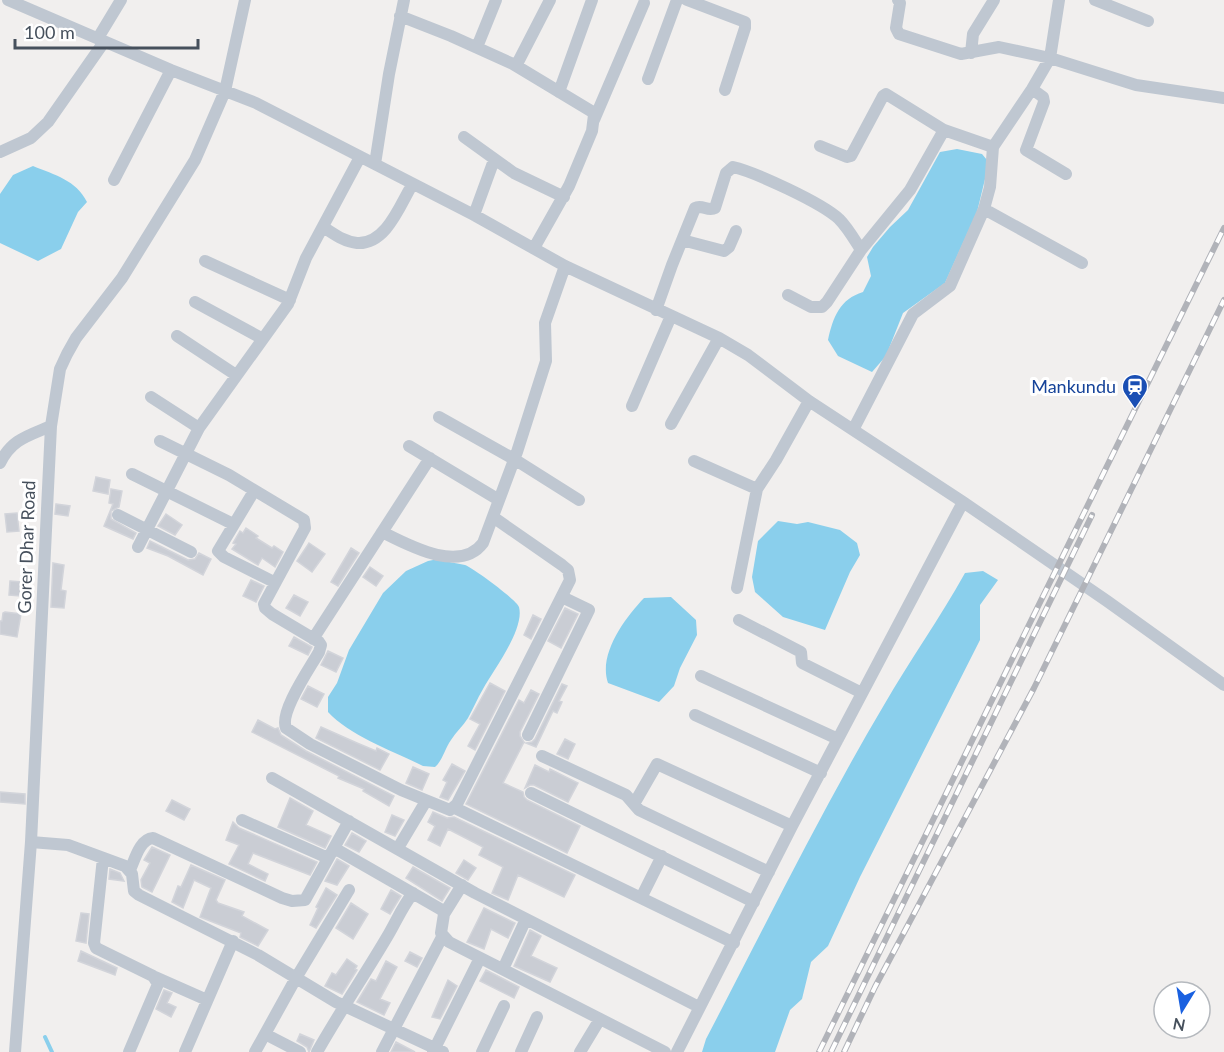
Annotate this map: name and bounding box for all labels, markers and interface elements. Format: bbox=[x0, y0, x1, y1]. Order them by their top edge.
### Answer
scale bar bbox=[15, 12, 198, 50]
text: 100 m bbox=[24, 21, 75, 43]
station icon: Mankundu bbox=[1120, 372, 1150, 410]
place label: Mankundu bbox=[1031, 375, 1116, 397]
street label: Gorer Dhar Road bbox=[13, 480, 39, 614]
north arrow bbox=[1152, 980, 1212, 1040]
text: N bbox=[1171, 1015, 1187, 1036]

